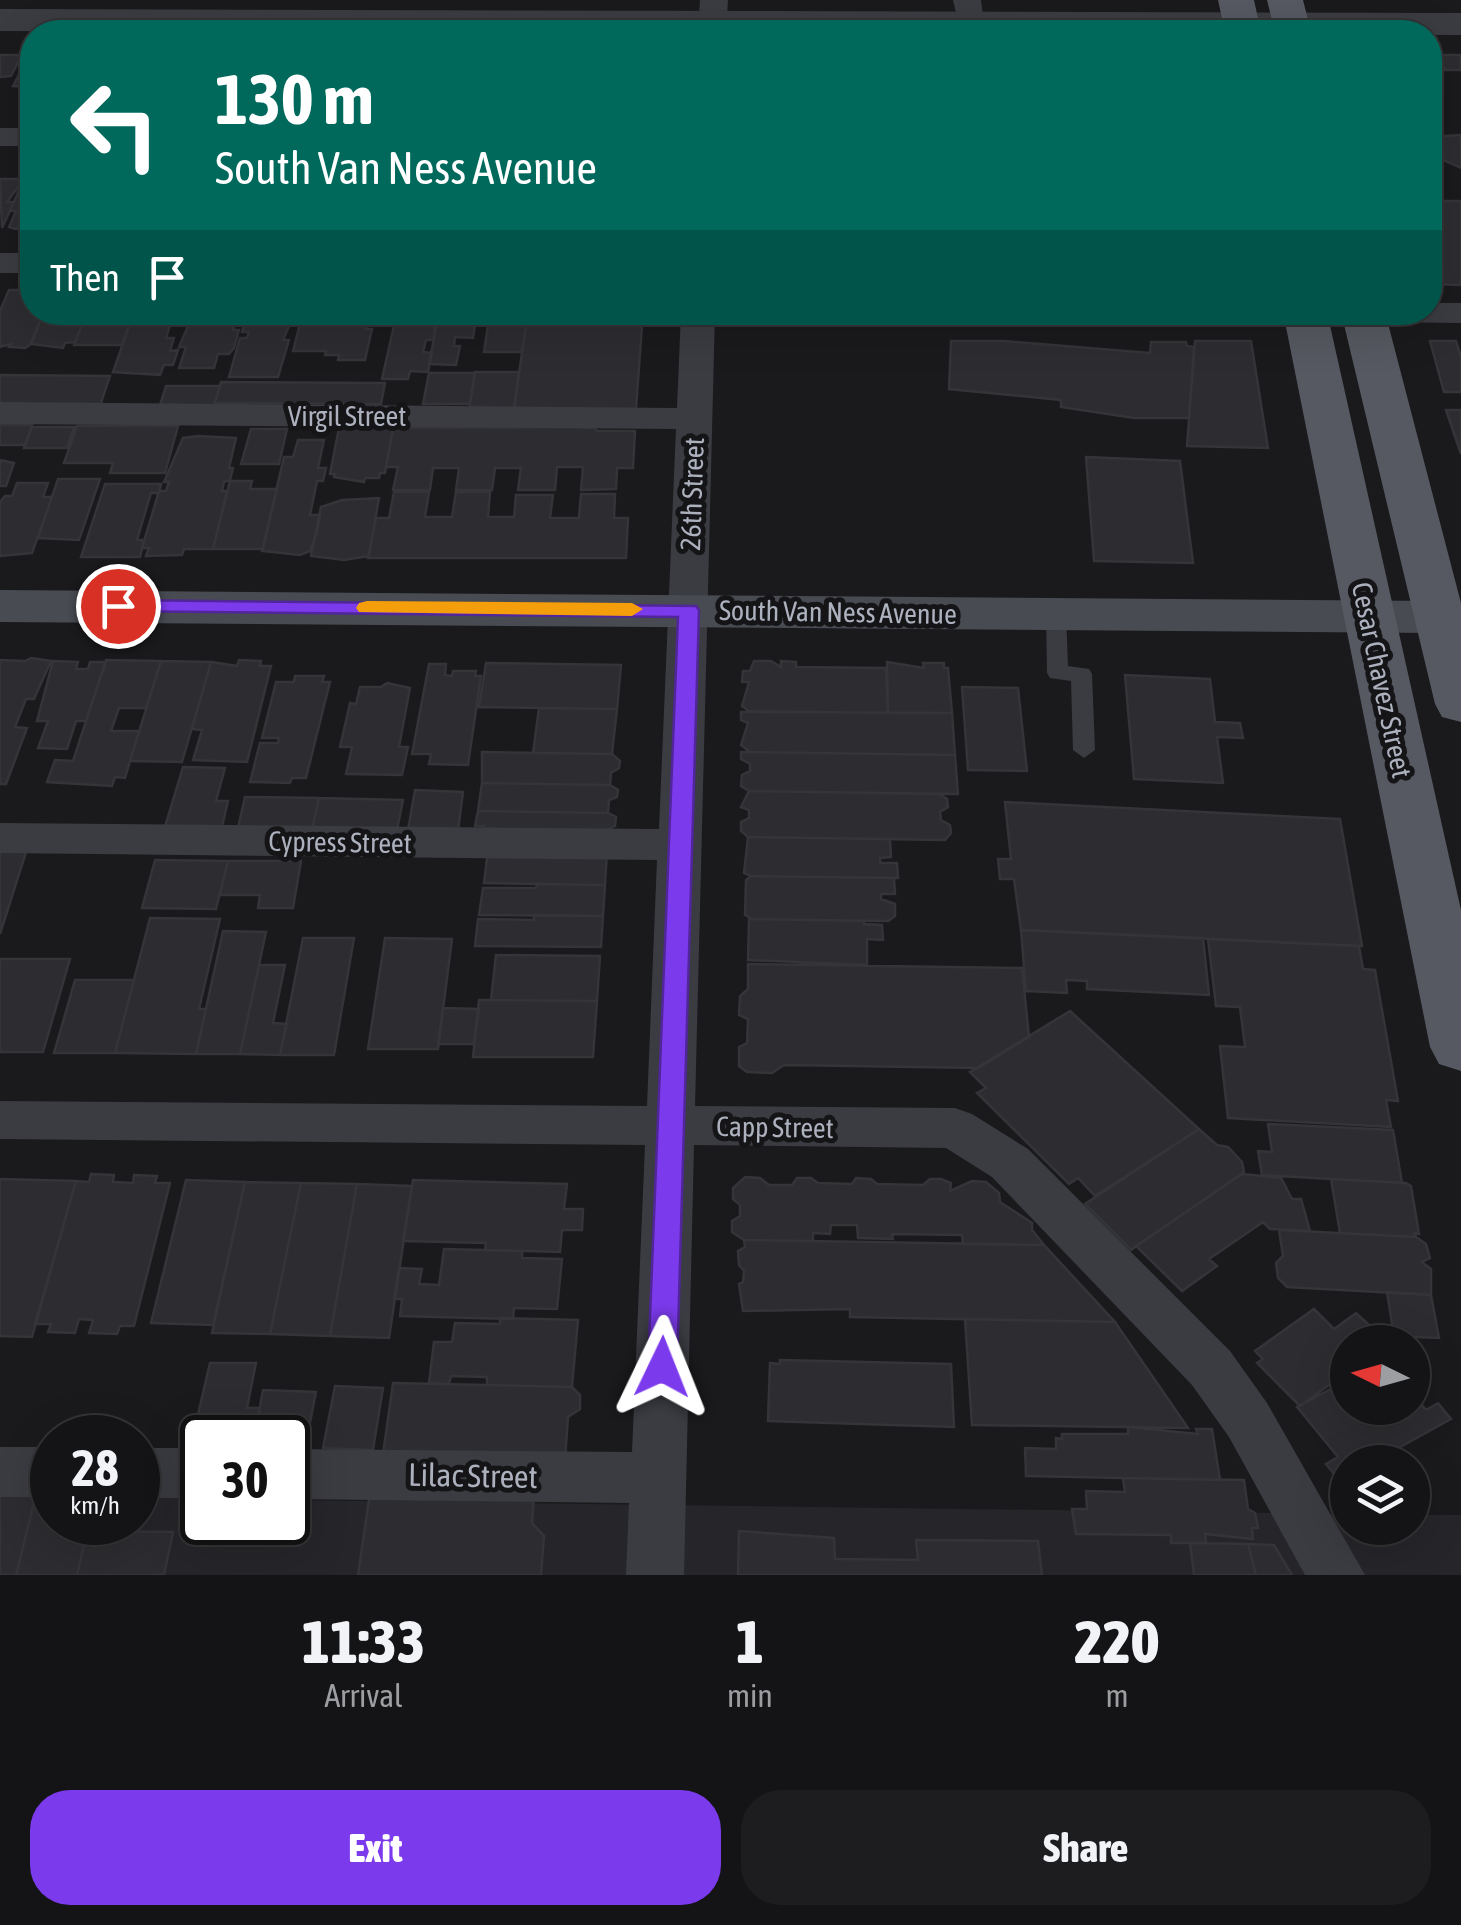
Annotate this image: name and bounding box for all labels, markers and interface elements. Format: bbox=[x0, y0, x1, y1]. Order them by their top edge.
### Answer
text: 130 m bbox=[215, 59, 374, 139]
icon: left bbox=[50, 60, 180, 190]
text: South Van Ness Avenue bbox=[215, 142, 597, 194]
icon: arrive bbox=[140, 250, 195, 305]
text: Then bbox=[50, 256, 120, 299]
street label: Virgil Street bbox=[288, 400, 406, 432]
street label: 26th Street bbox=[674, 437, 710, 551]
pin bbox=[76, 564, 161, 649]
icon: arrive bbox=[91, 579, 146, 634]
street label: Cesar Chavez Street bbox=[1346, 579, 1418, 781]
street label: South Van Ness Avenue bbox=[719, 594, 957, 630]
street label: Cypress Street bbox=[268, 825, 412, 859]
street label: Capp Street bbox=[716, 1110, 834, 1144]
position arrow bbox=[610, 1315, 714, 1419]
north arrow bbox=[1330, 1325, 1430, 1425]
map controls bbox=[1330, 1325, 1430, 1545]
speed limit sign: 30 bbox=[180, 1415, 310, 1545]
text: 28 bbox=[71, 1439, 118, 1497]
button: layers bbox=[1330, 1445, 1430, 1545]
street label: Lilac Street bbox=[408, 1456, 538, 1495]
text: km/h bbox=[70, 1491, 120, 1519]
text: 11:33 bbox=[302, 1607, 425, 1676]
text: 1 bbox=[736, 1607, 764, 1676]
text: 220 bbox=[1075, 1607, 1159, 1676]
text: Arrival bbox=[324, 1677, 403, 1714]
text: min bbox=[727, 1677, 773, 1714]
text: m bbox=[1105, 1677, 1128, 1714]
button: Exit bbox=[30, 1790, 721, 1905]
button: Share bbox=[741, 1790, 1431, 1905]

